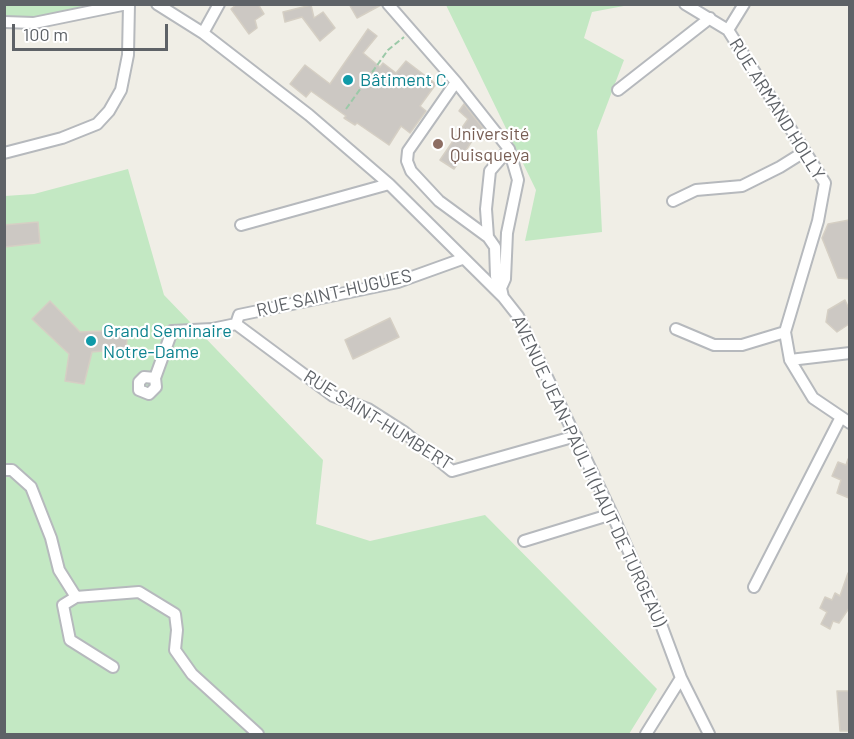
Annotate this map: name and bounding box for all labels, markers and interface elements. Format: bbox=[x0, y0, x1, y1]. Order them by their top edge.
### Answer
scale bar bbox=[15, 12, 171, 50]
text: 100 m bbox=[23, 23, 68, 45]
street label: RUE ARMAND HOLLY bbox=[725, 34, 829, 184]
place label: Bâtiment C bbox=[360, 69, 447, 91]
marker: Bâtiment C bbox=[341, 73, 355, 87]
place label: Université Quisqueya bbox=[450, 123, 530, 166]
marker: Université Quisqueya bbox=[431, 137, 445, 151]
street label: RUE SAINT-HUGUES bbox=[254, 265, 414, 321]
street label: AVENUE JEAN-PAUL II (HAUT DE TURGEAU) bbox=[507, 312, 671, 630]
place label: Grand Seminaire Notre-Dame bbox=[103, 320, 232, 362]
marker: Grand Seminaire Notre-Dame bbox=[84, 334, 98, 348]
street label: RUE SAINT-HUMBERT bbox=[300, 365, 456, 475]

